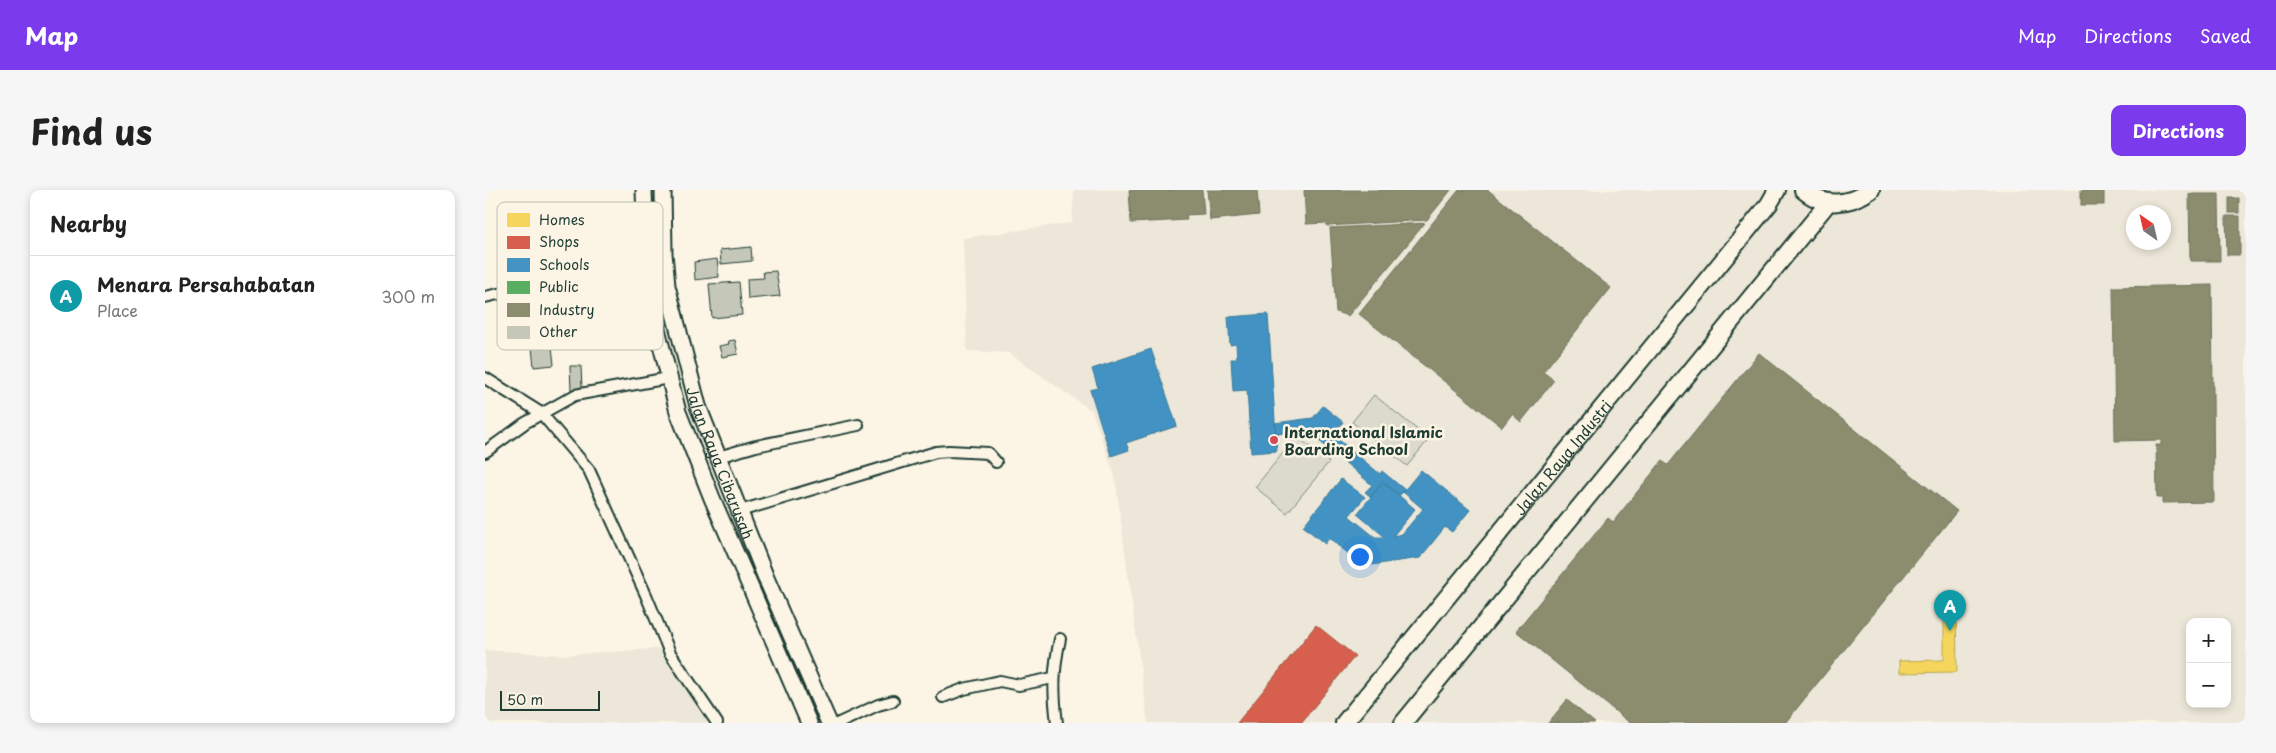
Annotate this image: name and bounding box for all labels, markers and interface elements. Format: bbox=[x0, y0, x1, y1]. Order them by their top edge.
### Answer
text: Map bbox=[25, 17, 78, 53]
text: Map bbox=[2018, 22, 2056, 49]
text: Directions bbox=[2084, 22, 2172, 49]
text: Saved bbox=[2200, 22, 2251, 49]
text: Find us bbox=[30, 104, 152, 157]
button: Directions bbox=[2111, 105, 2246, 156]
legend bbox=[497, 202, 663, 350]
north arrow bbox=[2126, 205, 2171, 250]
text: Nearby bbox=[50, 207, 127, 239]
text: Homes bbox=[539, 209, 585, 230]
text: Shops bbox=[539, 231, 579, 252]
text: Schools bbox=[539, 254, 589, 275]
text: Menara Persahabatan bbox=[97, 270, 315, 298]
text: Public bbox=[539, 276, 579, 297]
text: A bbox=[60, 284, 72, 308]
text: 300 m bbox=[381, 284, 435, 308]
text: Place bbox=[97, 298, 138, 322]
text: Industry bbox=[539, 299, 594, 320]
text: Other bbox=[539, 321, 578, 342]
street label: Jalan Raya Cibarusah bbox=[682, 384, 761, 542]
street label: Jalan Raya Industri bbox=[1508, 394, 1616, 519]
place label: International Islamic Boarding School bbox=[1284, 420, 1443, 460]
marker: International Islamic Boarding School bbox=[1268, 434, 1280, 446]
your location bbox=[1347, 544, 1373, 570]
pin: A bbox=[1934, 590, 1966, 631]
map controls bbox=[2186, 618, 2231, 708]
button: + bbox=[2186, 618, 2231, 663]
button: − bbox=[2186, 663, 2231, 708]
scale bar bbox=[500, 688, 600, 711]
text: 50 m bbox=[507, 689, 543, 710]

